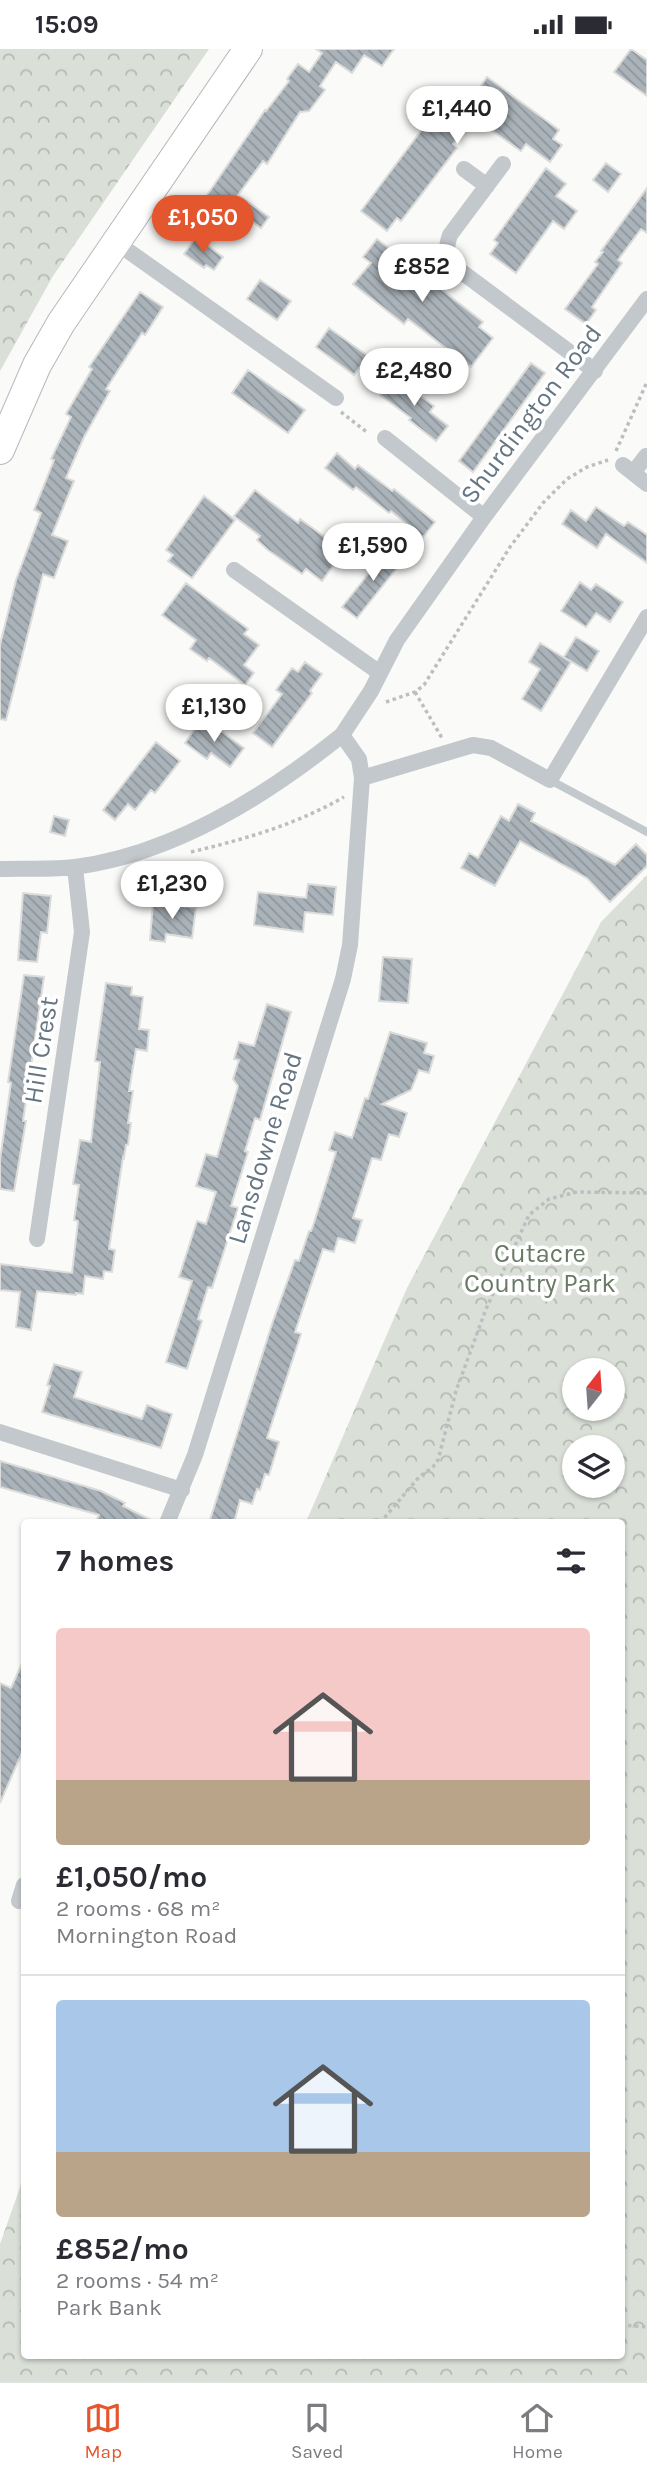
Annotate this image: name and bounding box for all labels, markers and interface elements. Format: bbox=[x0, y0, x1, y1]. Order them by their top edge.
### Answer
text: 15:09 bbox=[35, 9, 99, 40]
pin: £1,440 bbox=[400, 87, 514, 146]
text: £1,440 bbox=[422, 95, 492, 122]
pin: £1,050 bbox=[146, 195, 260, 255]
text: £1,050 bbox=[168, 204, 238, 231]
pin: £852 bbox=[381, 245, 463, 304]
text: £852 bbox=[394, 253, 450, 280]
street label: Shurdington Road bbox=[454, 319, 608, 509]
pin: £2,480 bbox=[357, 349, 471, 408]
text: £2,480 bbox=[376, 357, 452, 384]
pin: £1,590 bbox=[316, 524, 430, 583]
text: £1,590 bbox=[338, 532, 408, 559]
pin: £1,130 bbox=[157, 685, 271, 744]
text: £1,130 bbox=[182, 693, 246, 720]
pin: £1,230 bbox=[115, 861, 229, 921]
text: £1,230 bbox=[137, 870, 207, 897]
street label: Hill Crest bbox=[17, 994, 65, 1106]
street label: Lansdowne Road bbox=[221, 1048, 309, 1248]
park label: Cutacre Country Park bbox=[464, 1238, 616, 1299]
north arrow bbox=[562, 1358, 625, 1421]
map controls bbox=[562, 1358, 625, 1498]
button: layers bbox=[562, 1435, 625, 1498]
icon: filters bbox=[552, 1542, 590, 1580]
text: 7 homes bbox=[56, 1543, 174, 1579]
icon: home bbox=[260, 1674, 386, 1800]
text: £1,050/mo bbox=[56, 1859, 207, 1895]
text: 2 rooms · 68 m² bbox=[56, 1895, 220, 1922]
text: Mornington Road bbox=[56, 1922, 237, 1949]
icon: home bbox=[260, 2046, 386, 2172]
text: £852/mo bbox=[56, 2231, 189, 2267]
text: 2 rooms · 54 m² bbox=[56, 2267, 219, 2294]
text: Park Bank bbox=[56, 2294, 162, 2321]
tab: Map bbox=[84, 2399, 122, 2463]
tab: Saved bbox=[291, 2399, 343, 2463]
tab: Home bbox=[512, 2399, 563, 2463]

